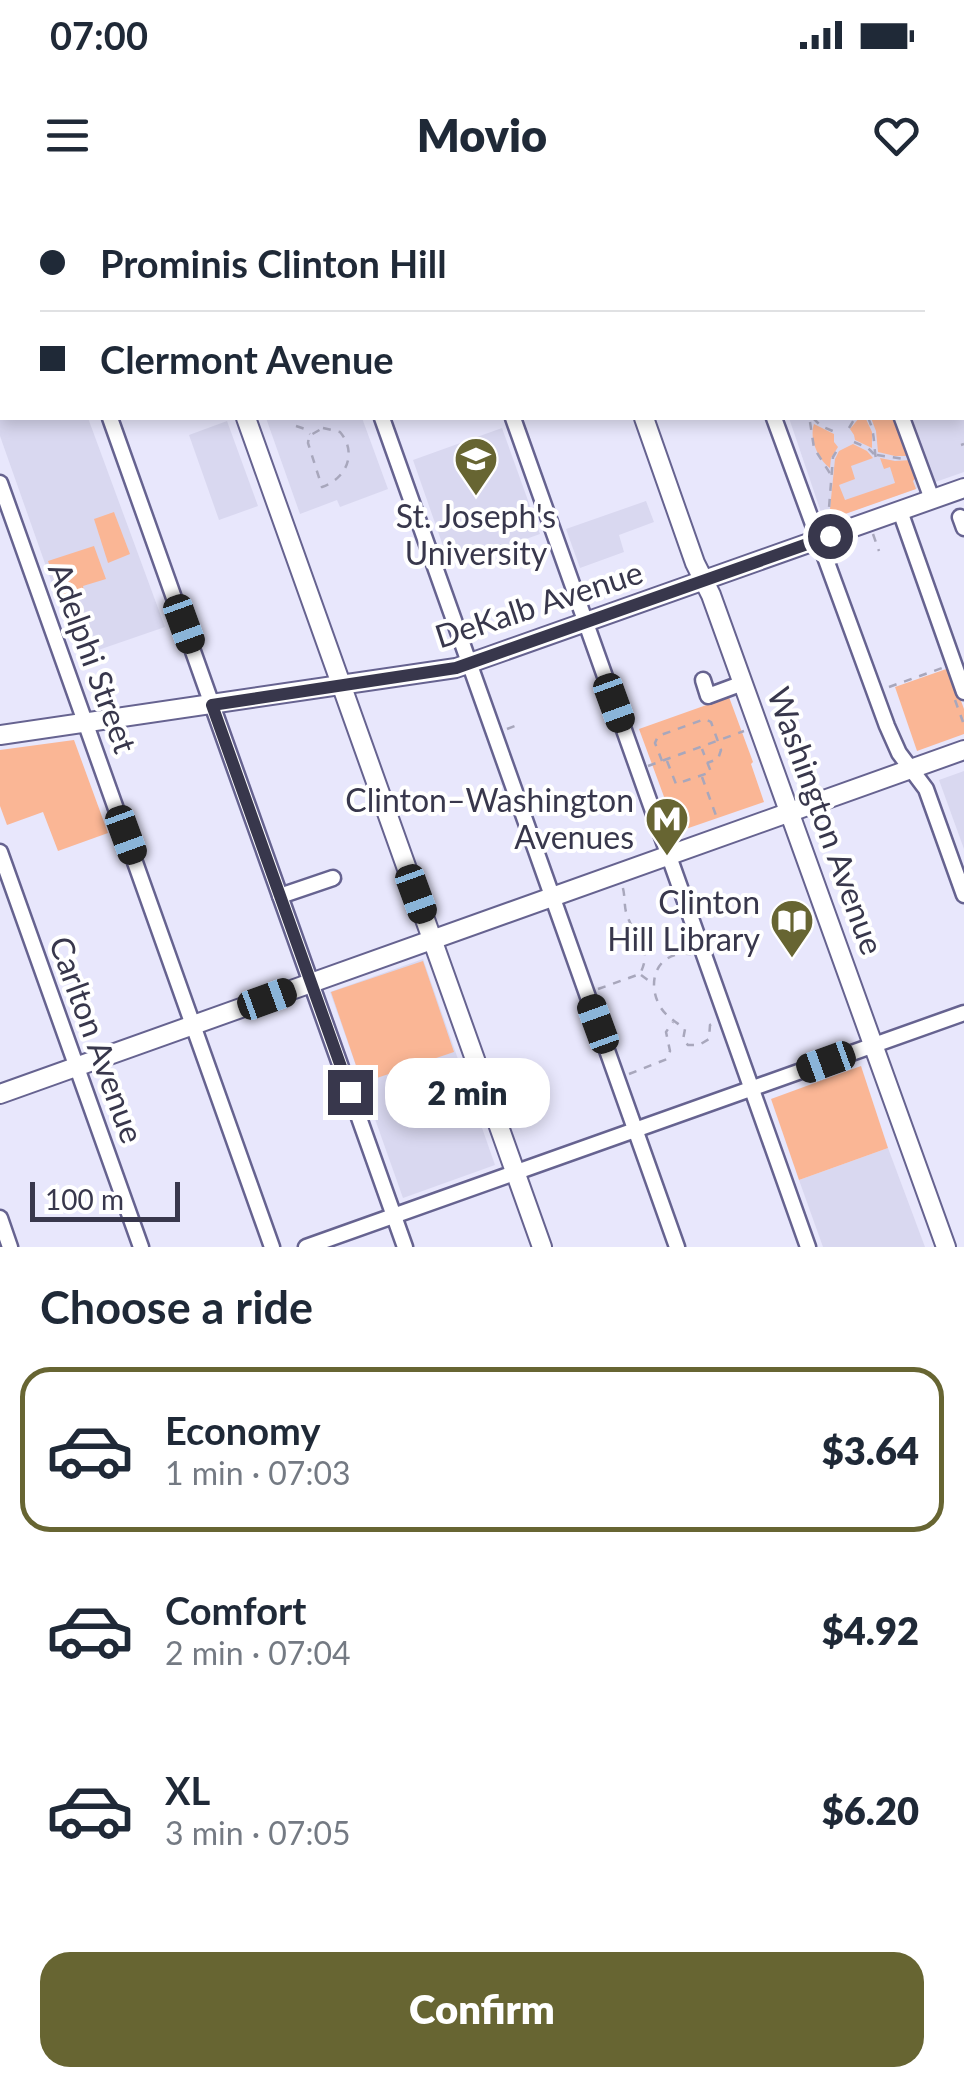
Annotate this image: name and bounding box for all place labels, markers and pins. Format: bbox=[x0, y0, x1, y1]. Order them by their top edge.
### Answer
school or university icon: St. Joseph's University bbox=[453, 436, 499, 497]
place label: St. Joseph's University bbox=[396, 496, 556, 572]
place label: Clinton–Washington Avenues bbox=[345, 780, 634, 856]
metro station icon: Clinton–Washington Avenues bbox=[644, 796, 690, 857]
place label: Clinton Hill Library bbox=[607, 882, 761, 958]
library icon: Clinton Hill Library bbox=[769, 898, 815, 959]

